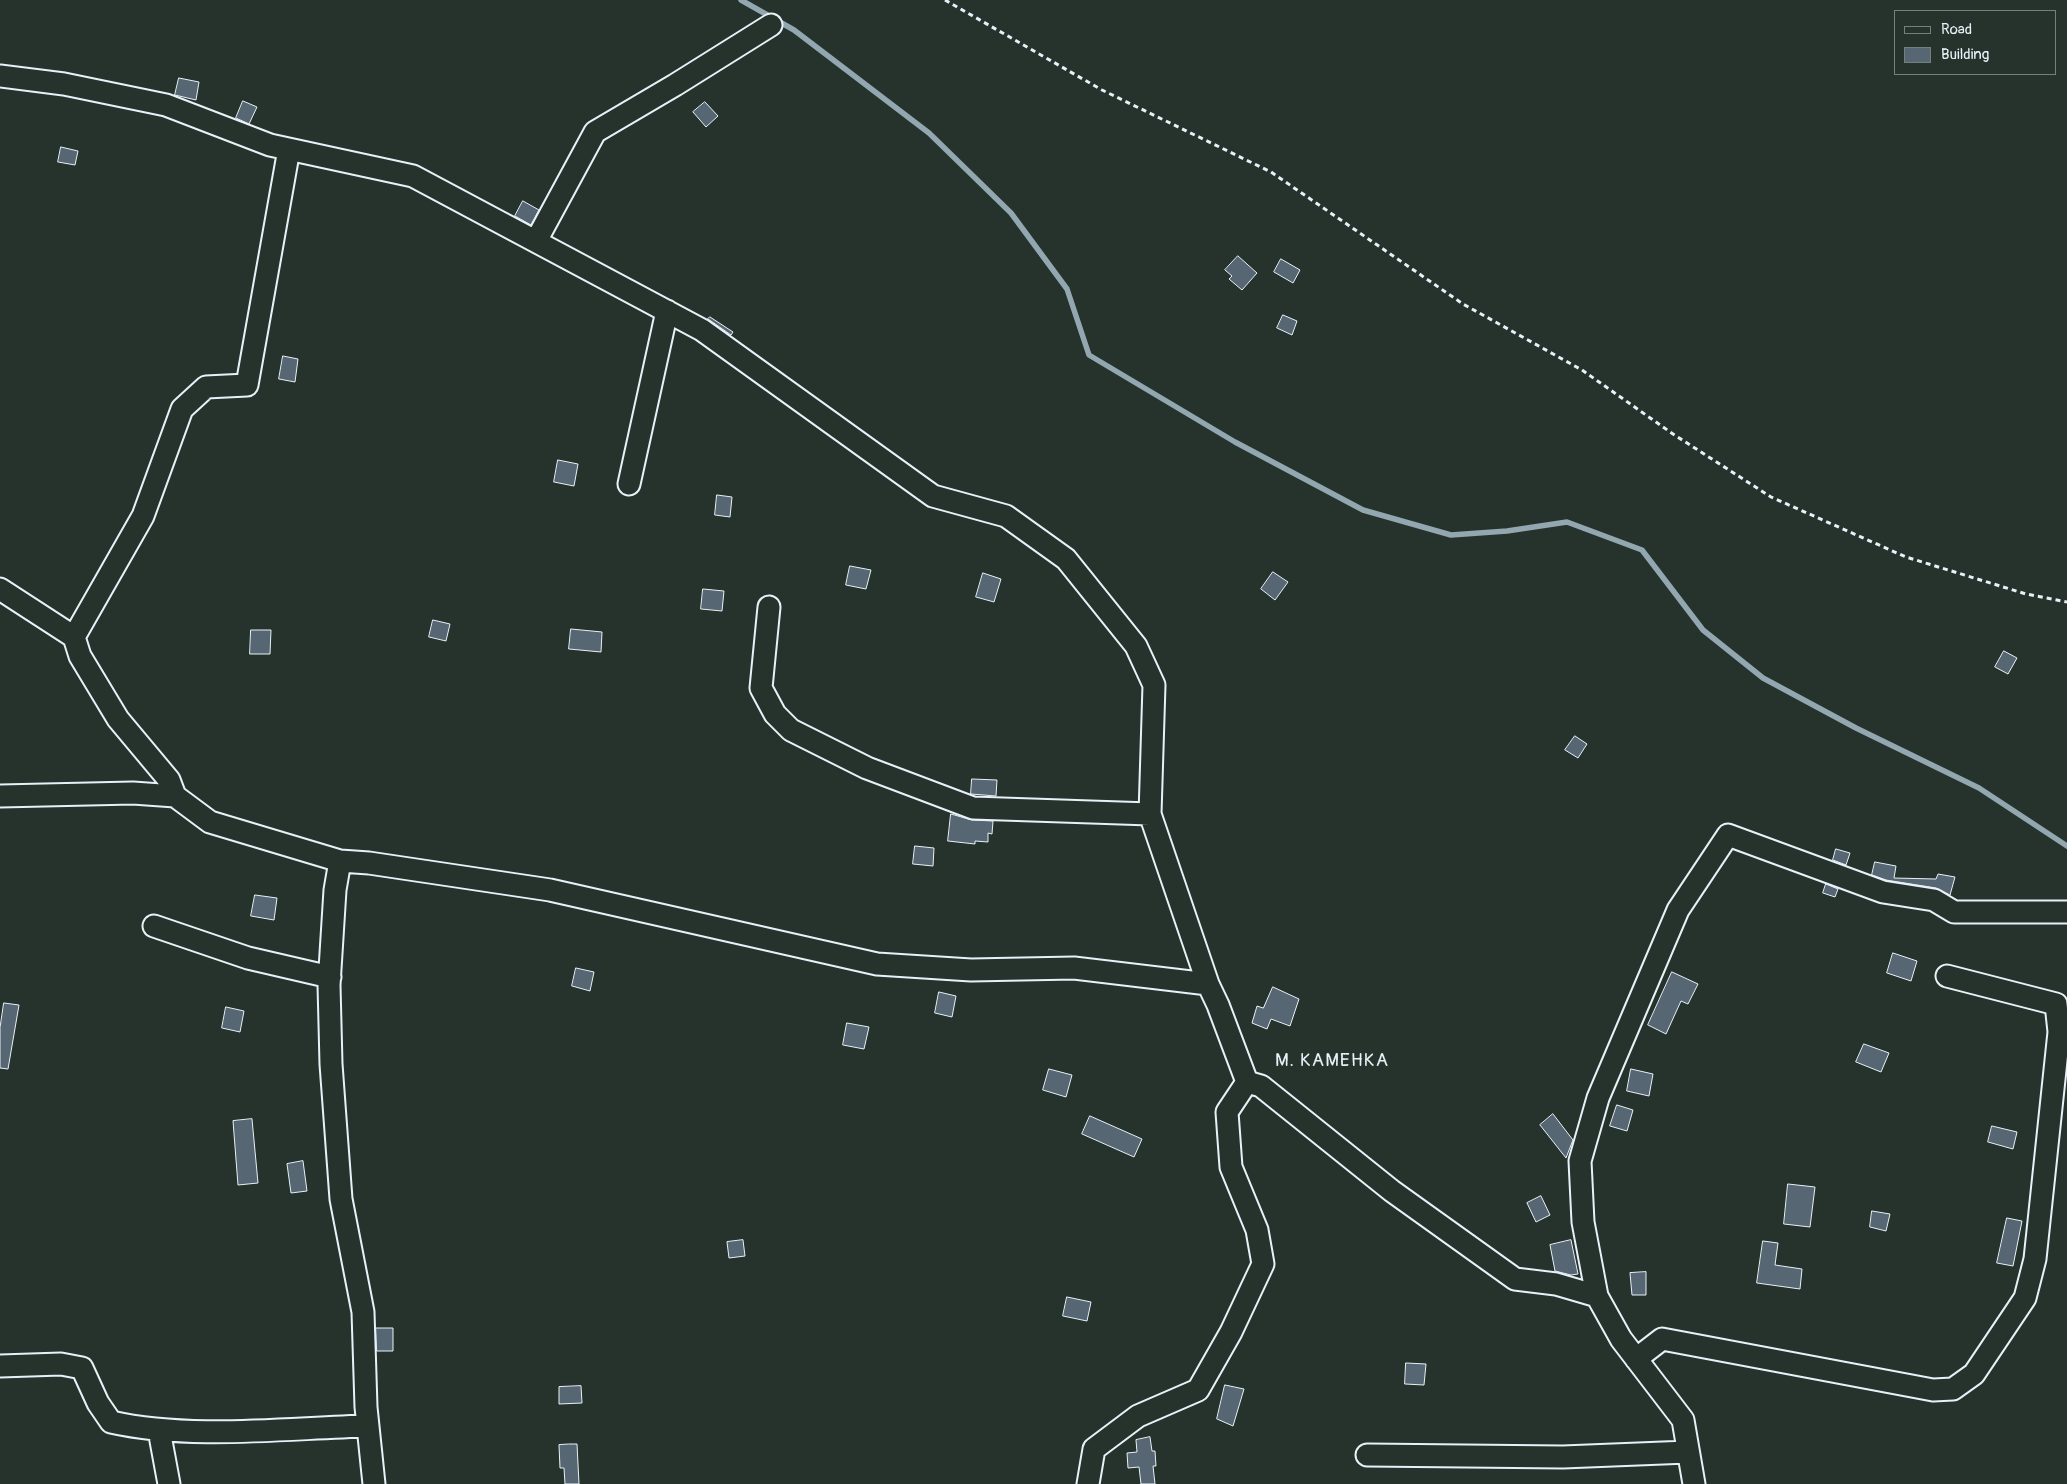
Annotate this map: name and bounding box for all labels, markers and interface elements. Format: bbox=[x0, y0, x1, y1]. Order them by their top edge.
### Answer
legend bbox=[1894, 10, 2057, 75]
text: Road bbox=[1941, 20, 1972, 39]
text: Building bbox=[1941, 45, 1989, 64]
district label: М. КАМЕНКА bbox=[1274, 1050, 1390, 1072]

